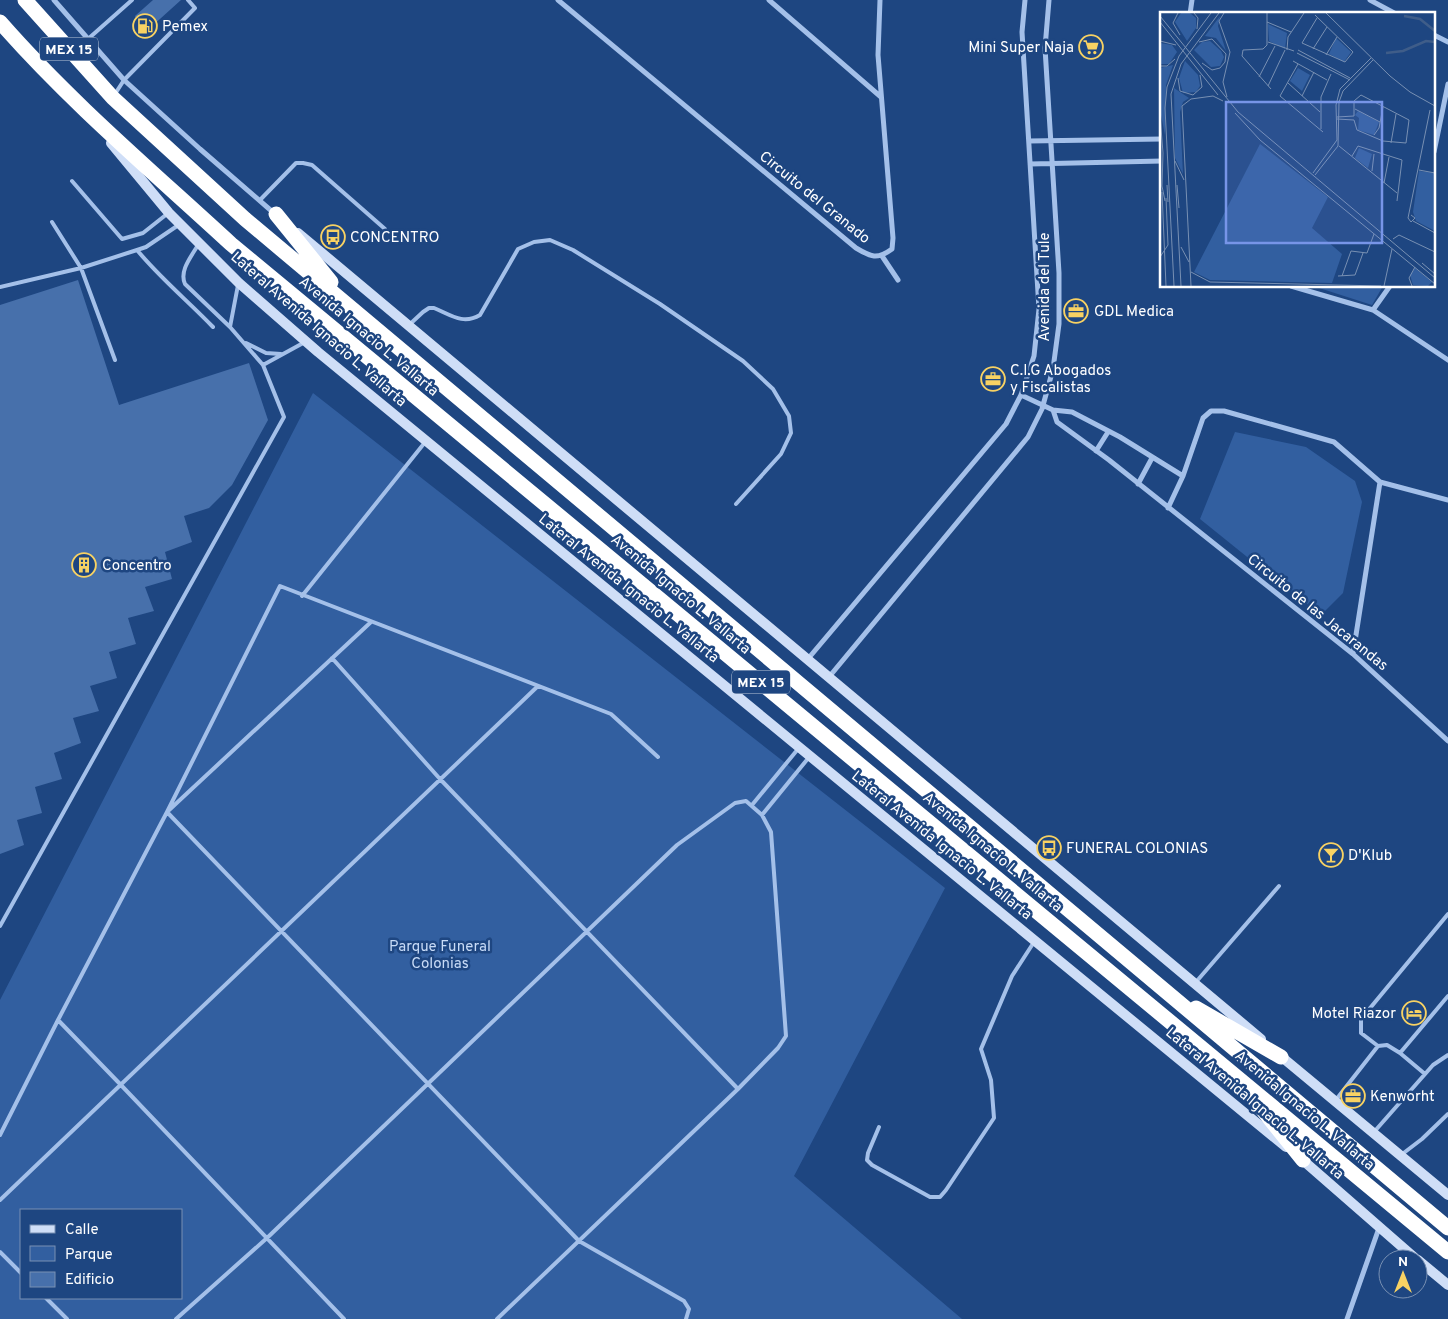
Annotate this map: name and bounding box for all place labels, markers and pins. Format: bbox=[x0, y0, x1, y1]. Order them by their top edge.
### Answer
fuel station icon: Pemex bbox=[132, 13, 158, 39]
place label: Pemex bbox=[162, 18, 208, 37]
supermarket icon: Mini Super Naja bbox=[1078, 34, 1104, 60]
place label: Mini Super Naja bbox=[968, 39, 1074, 58]
bus stop icon: CONCENTRO bbox=[320, 224, 346, 250]
place label: CONCENTRO bbox=[350, 229, 440, 248]
office icon: GDL Medica bbox=[1063, 298, 1089, 324]
place label: GDL Medica bbox=[1094, 303, 1174, 322]
place label: C.I.G Abogados y Fiscalistas bbox=[1010, 362, 1111, 398]
office icon: C.I.G Abogados y Fiscalistas bbox=[980, 366, 1006, 392]
building icon: Concentro bbox=[71, 552, 97, 578]
place label: Concentro bbox=[102, 557, 172, 576]
bus stop icon: FUNERAL COLONIAS bbox=[1036, 835, 1062, 861]
place label: FUNERAL COLONIAS bbox=[1066, 840, 1208, 859]
bar icon: D'Klub bbox=[1318, 842, 1344, 868]
place label: D'Klub bbox=[1348, 847, 1392, 866]
hotel icon: Motel Riazor bbox=[1401, 1000, 1427, 1026]
place label: Motel Riazor bbox=[1311, 1005, 1396, 1024]
office icon: Kenworht bbox=[1340, 1083, 1366, 1109]
place label: Kenworht bbox=[1370, 1088, 1435, 1107]

